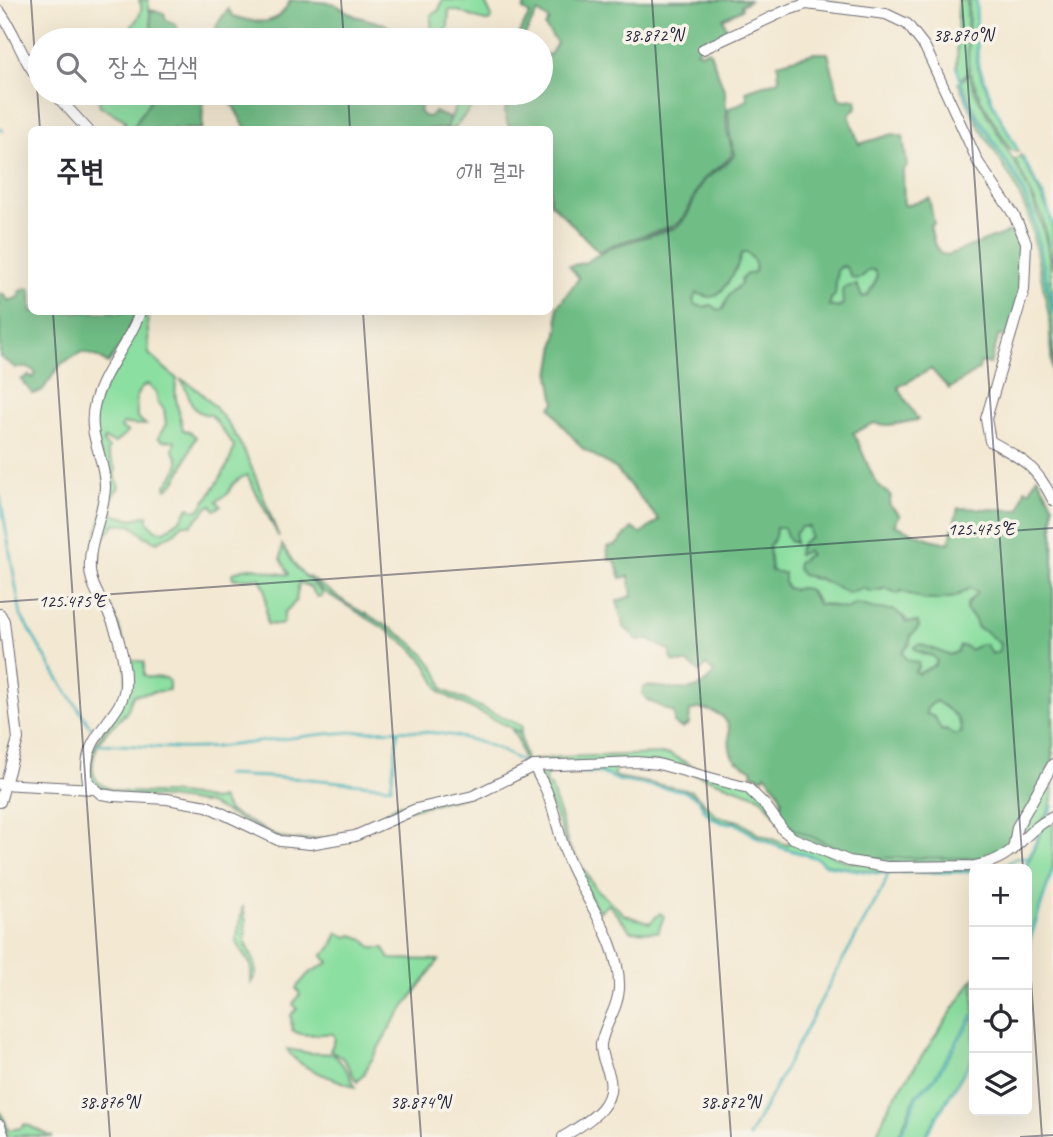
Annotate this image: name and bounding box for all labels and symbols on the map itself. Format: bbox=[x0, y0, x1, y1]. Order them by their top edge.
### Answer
text: 38.872°N bbox=[623, 24, 686, 46]
text: 38.870°N bbox=[933, 24, 996, 46]
text: 125.475°E bbox=[948, 518, 1017, 540]
text: 125.475°E bbox=[39, 590, 108, 612]
text: 38.876°N bbox=[79, 1091, 142, 1113]
text: 38.874°N bbox=[390, 1091, 453, 1113]
text: 38.872°N bbox=[700, 1091, 763, 1113]

